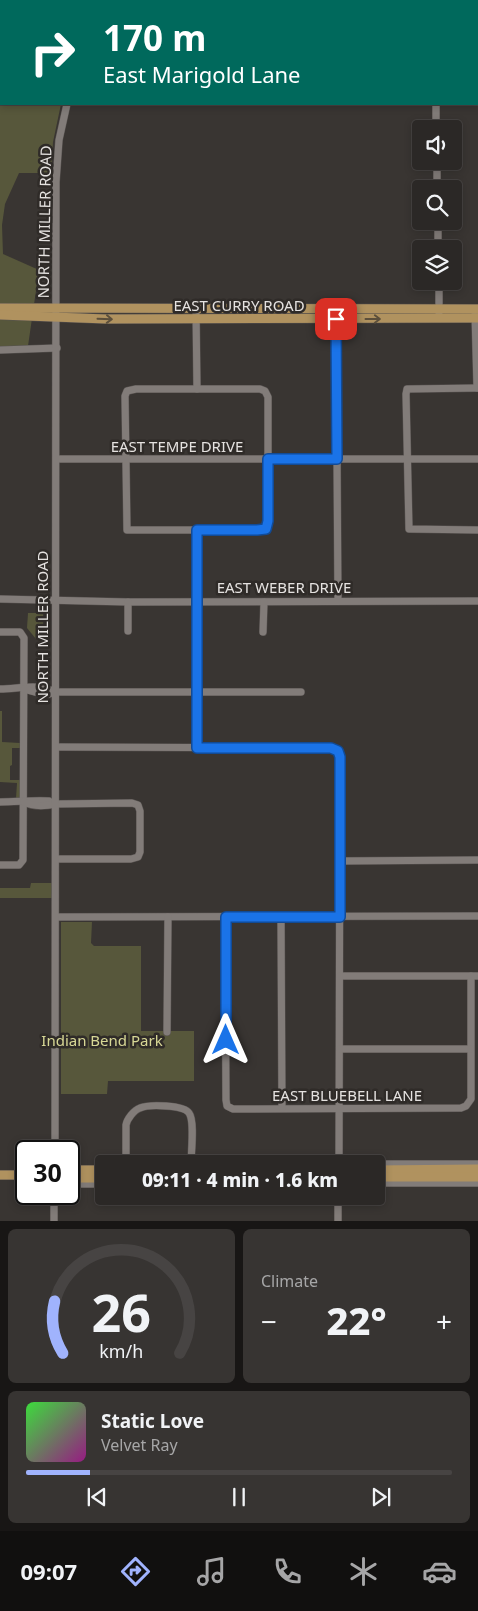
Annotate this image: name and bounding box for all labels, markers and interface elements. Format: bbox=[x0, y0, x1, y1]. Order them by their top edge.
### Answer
text: 170 m bbox=[103, 14, 206, 61]
icon: right bbox=[20, 20, 85, 85]
text: East Marigold Lane bbox=[103, 59, 300, 89]
map controls bbox=[412, 120, 462, 290]
button: sound bbox=[412, 120, 462, 170]
street label: NORTH MILLER ROAD bbox=[33, 145, 55, 299]
button: search bbox=[412, 180, 462, 230]
button: layers bbox=[412, 240, 462, 290]
street label: EAST CURRY ROAD bbox=[173, 295, 305, 315]
pin bbox=[315, 298, 357, 340]
icon: arrive bbox=[322, 305, 350, 333]
one-way arrow bbox=[96, 314, 113, 324]
one-way arrow bbox=[364, 314, 380, 324]
street label: EAST TEMPE DRIVE bbox=[111, 436, 243, 456]
street label: NORTH MILLER ROAD bbox=[32, 550, 52, 704]
street label: EAST WEBER DRIVE bbox=[217, 577, 351, 597]
position arrow bbox=[199, 1013, 251, 1065]
park label: Indian Bend Park bbox=[41, 1030, 163, 1050]
street label: EAST BLUEBELL LANE bbox=[272, 1085, 422, 1105]
speed limit sign: 30 bbox=[15, 1140, 80, 1205]
text: 09:11 · 4 min · 1.6 km bbox=[142, 1167, 338, 1193]
text: Climate bbox=[261, 1270, 318, 1292]
text: 26 bbox=[92, 1276, 151, 1347]
text: 22° bbox=[326, 1294, 387, 1346]
text: − bbox=[261, 1302, 277, 1340]
text: + bbox=[436, 1302, 452, 1340]
text: km/h bbox=[100, 1339, 143, 1363]
text: Static Love bbox=[101, 1408, 204, 1434]
text: Velvet Ray bbox=[101, 1434, 178, 1456]
icon: previous bbox=[83, 1483, 111, 1511]
icon: pause bbox=[225, 1483, 253, 1511]
icon: next bbox=[367, 1483, 395, 1511]
icon: directions bbox=[118, 1554, 153, 1589]
icon: music bbox=[194, 1554, 229, 1589]
icon: phone bbox=[270, 1554, 305, 1589]
icon: climate bbox=[346, 1554, 381, 1589]
icon: car bbox=[422, 1554, 457, 1589]
text: 09:07 bbox=[21, 1556, 77, 1586]

